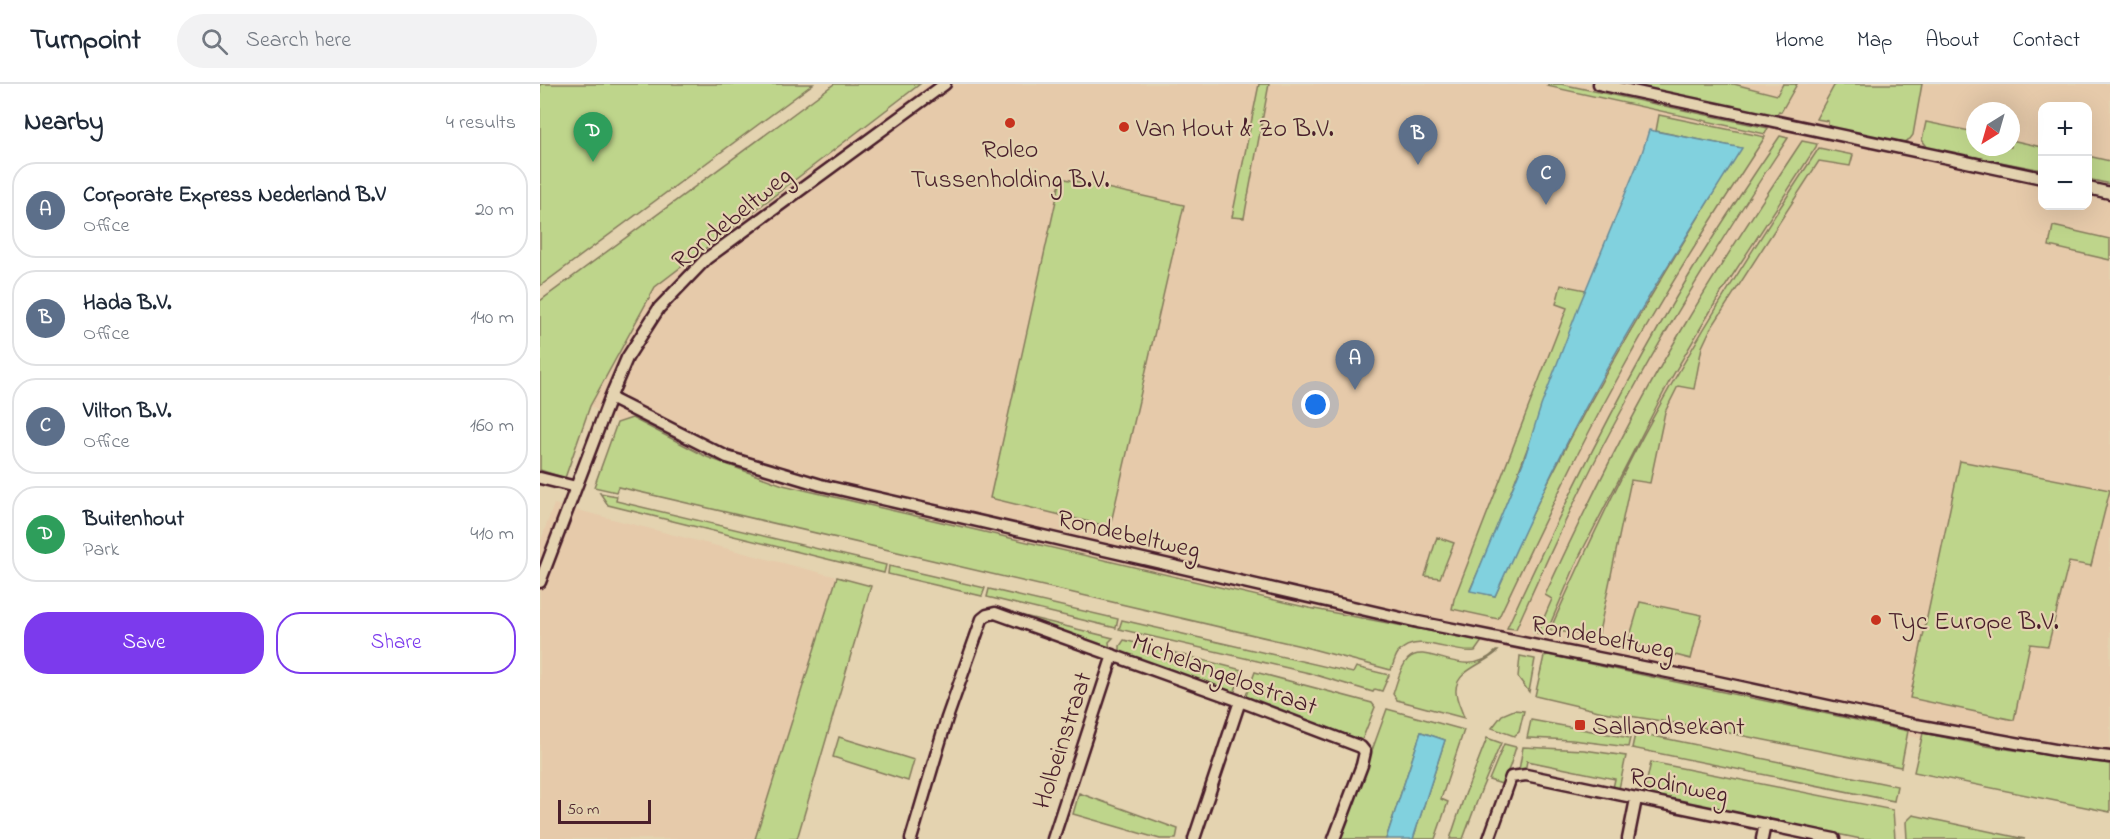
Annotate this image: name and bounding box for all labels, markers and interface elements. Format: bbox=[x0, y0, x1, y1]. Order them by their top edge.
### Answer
search box bbox=[177, 14, 597, 68]
text: Turnpoint bbox=[30, 21, 141, 62]
icon: search bbox=[198, 25, 231, 58]
text: Search here bbox=[246, 25, 351, 57]
text: Home bbox=[1775, 26, 1824, 56]
text: Map bbox=[1857, 26, 1892, 56]
text: About bbox=[1925, 26, 1979, 56]
text: Contact bbox=[2012, 26, 2080, 56]
north arrow bbox=[1966, 102, 2020, 156]
map controls bbox=[2038, 102, 2092, 210]
button: + bbox=[2038, 102, 2092, 156]
text: Nearby bbox=[24, 104, 103, 142]
text: 4 results bbox=[446, 109, 516, 138]
place label: Van Hout & Zo B.V. bbox=[1135, 111, 1334, 149]
pin: D bbox=[574, 112, 612, 162]
marker: Roleo Tussenholding B.V. bbox=[1003, 116, 1017, 130]
pin: B bbox=[1398, 116, 1438, 165]
marker: Van Hout & Zo B.V. bbox=[1117, 120, 1131, 134]
place label: Roleo Tussenholding B.V. bbox=[910, 132, 1110, 200]
pin: C bbox=[1526, 156, 1566, 205]
button: − bbox=[2038, 156, 2092, 210]
street label: Rondebeltweg bbox=[664, 159, 802, 280]
text: Corporate Express Nederland B.V bbox=[83, 180, 386, 212]
text: A bbox=[39, 196, 52, 225]
text: 20 m bbox=[475, 196, 514, 225]
text: Office bbox=[83, 212, 129, 241]
text: Hada B.V. bbox=[83, 288, 172, 320]
text: B bbox=[39, 304, 52, 333]
text: 140 m bbox=[470, 304, 514, 333]
text: Office bbox=[83, 320, 129, 349]
pin: A bbox=[1336, 340, 1374, 390]
your location bbox=[1301, 390, 1330, 419]
text: Vilton B.V. bbox=[83, 396, 171, 428]
text: C bbox=[40, 412, 51, 441]
text: 160 m bbox=[470, 412, 514, 441]
text: Office bbox=[83, 428, 129, 457]
street label: Rondebeltweg bbox=[1053, 501, 1204, 571]
text: Buitenhout bbox=[83, 504, 184, 536]
text: D bbox=[38, 520, 53, 549]
text: 410 m bbox=[470, 520, 514, 549]
text: Park bbox=[83, 536, 119, 565]
place label: Tyc Europe B.V. bbox=[1888, 604, 2059, 642]
street label: Rondebeltweg bbox=[1527, 606, 1678, 672]
button: Save bbox=[24, 612, 264, 674]
button: Share bbox=[276, 612, 516, 674]
marker: Tyc Europe B.V. bbox=[1869, 613, 1883, 627]
street label: Michelangelostraat bbox=[1126, 625, 1322, 727]
street label: Holbeinstraat bbox=[1024, 667, 1104, 814]
place label: Sallandsekant bbox=[1592, 709, 1745, 747]
marker: Sallandsekant bbox=[1573, 718, 1587, 732]
street label: Rodinweg bbox=[1626, 759, 1731, 815]
scale bar bbox=[558, 797, 651, 824]
text: 50 m bbox=[567, 798, 599, 822]

